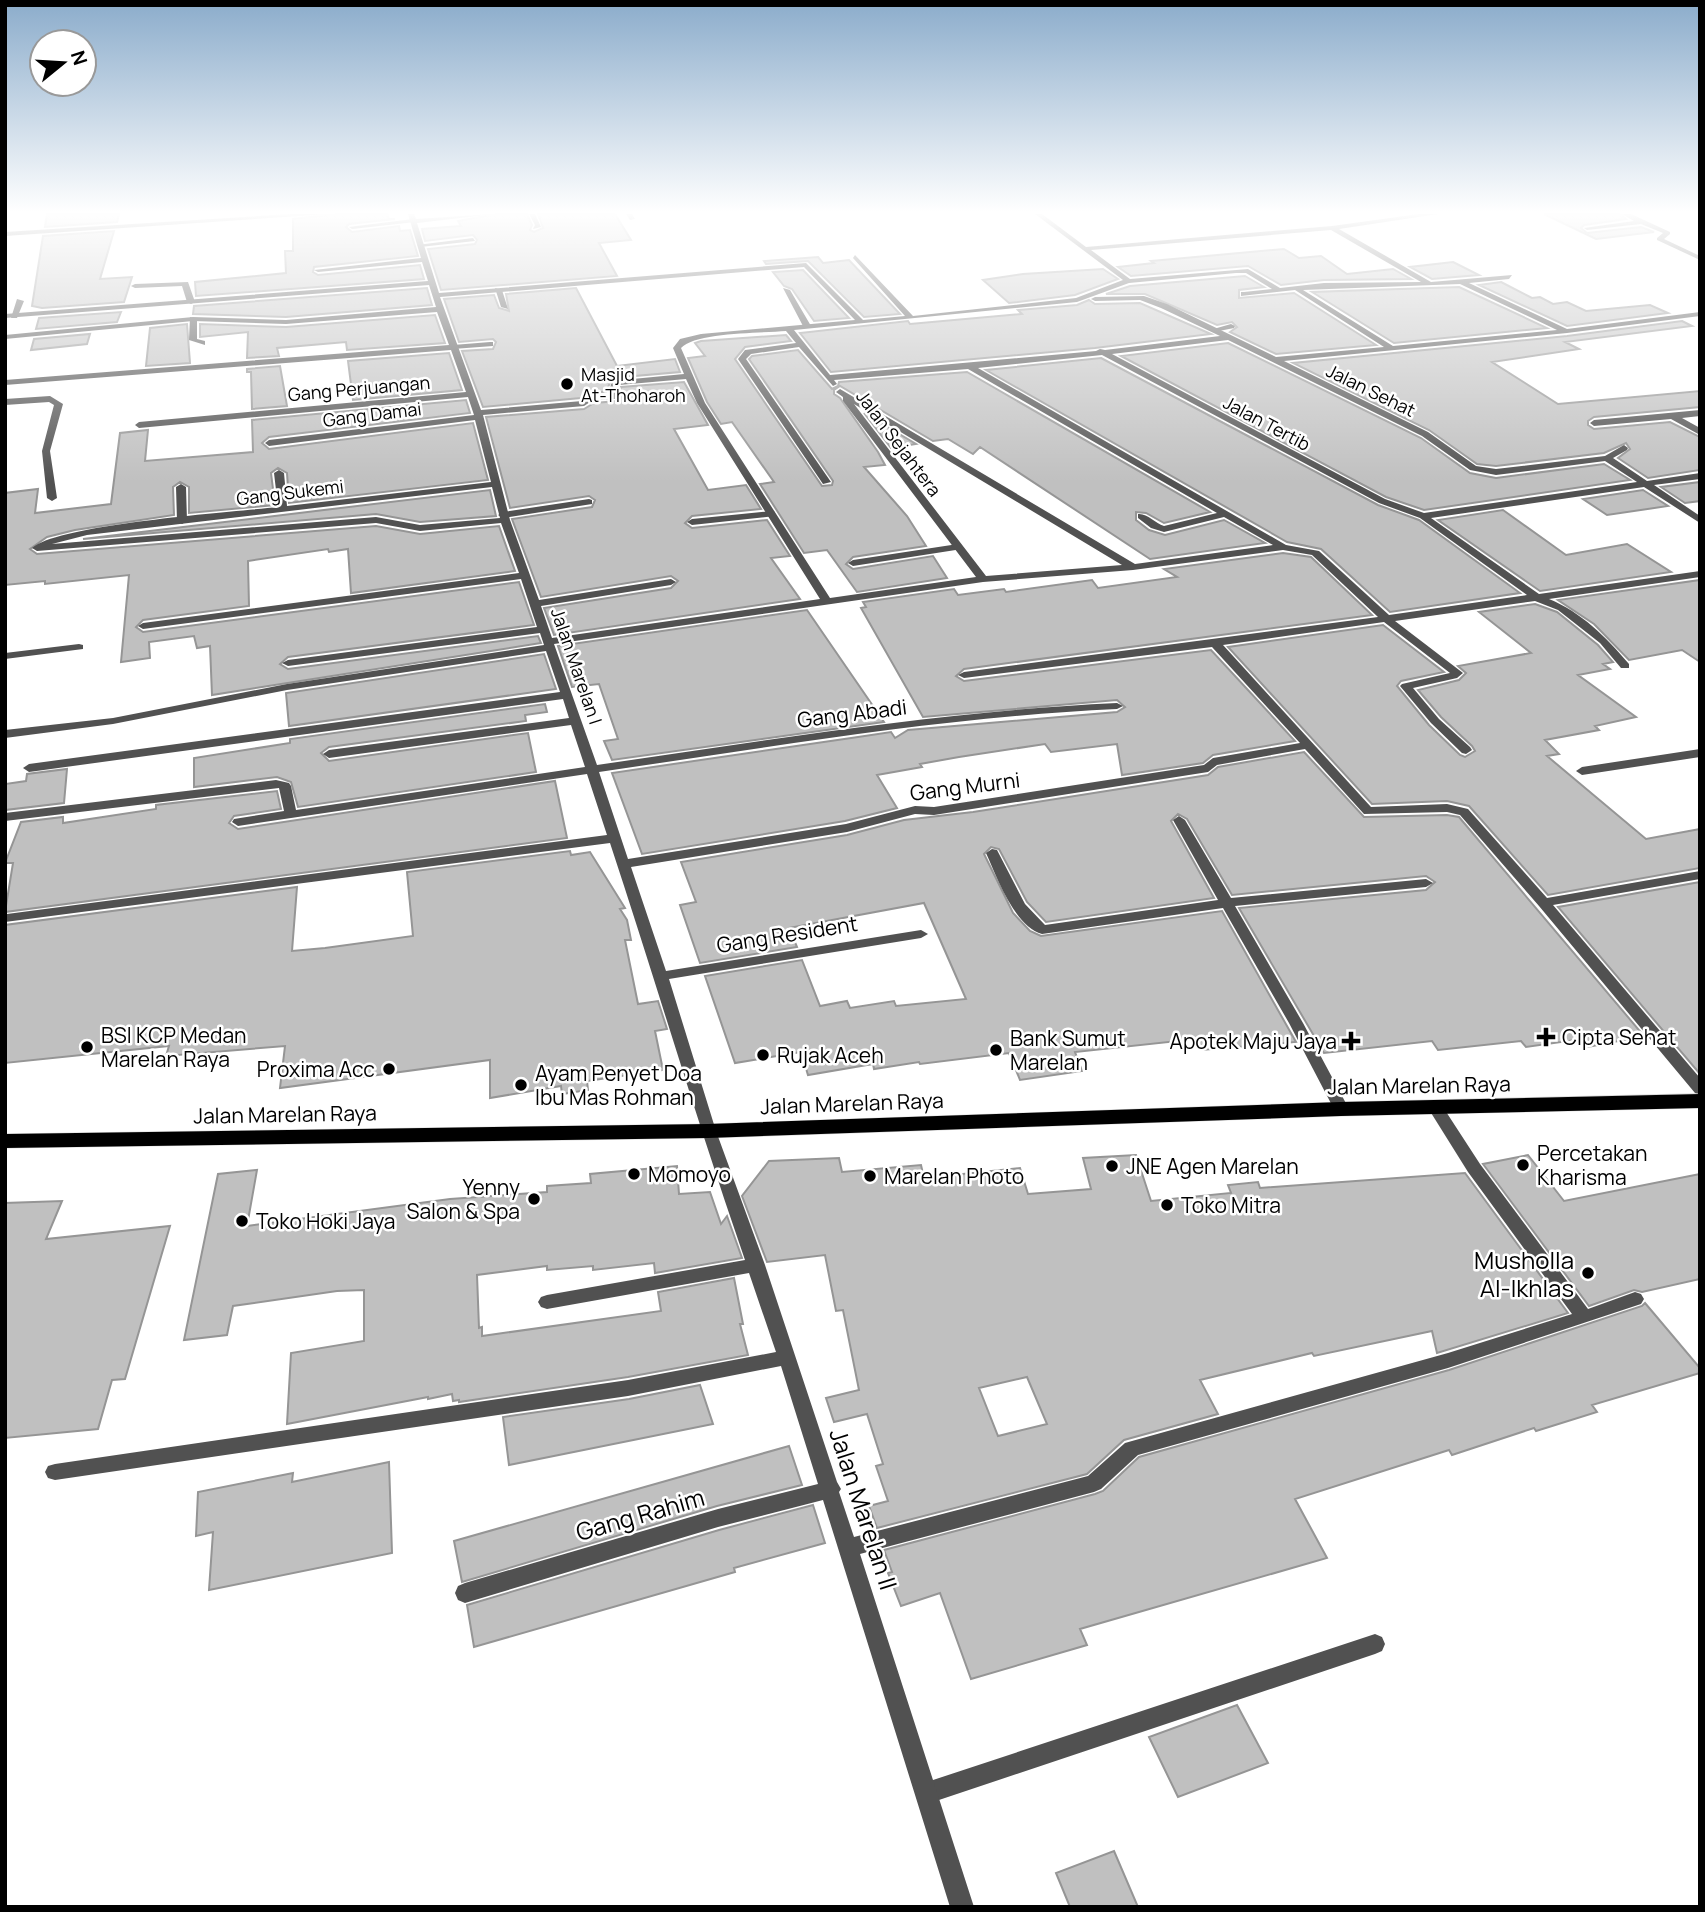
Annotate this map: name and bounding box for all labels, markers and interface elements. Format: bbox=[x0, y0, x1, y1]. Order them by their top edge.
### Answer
north arrow bbox=[28, 28, 98, 98]
text: N bbox=[65, 47, 94, 68]
street label: Jalan Sehat bbox=[1322, 358, 1420, 422]
place label: Masjid At-Thoharoh bbox=[581, 362, 686, 407]
street label: Gang Perjuangan bbox=[287, 370, 431, 406]
marker: Masjid At-Thoharoh bbox=[559, 376, 575, 392]
street label: Jalan Sejahtera bbox=[851, 385, 947, 501]
street label: Jalan Tertib bbox=[1219, 390, 1315, 456]
street label: Gang Damai bbox=[321, 396, 423, 432]
street label: Gang Sukemi bbox=[235, 474, 345, 510]
street label: Jalan Marelan I bbox=[546, 605, 608, 727]
street label: Gang Abadi bbox=[796, 692, 908, 734]
street label: Gang Murni bbox=[908, 765, 1022, 807]
street label: Gang Resident bbox=[715, 909, 859, 959]
place label: BSI KCP Medan Marelan Raya bbox=[101, 1021, 247, 1073]
place label: Cipta Sehat bbox=[1562, 1023, 1676, 1051]
place label: Bank Sumut Marelan bbox=[1010, 1024, 1126, 1076]
place label: Apotek Maju Jaya bbox=[1170, 1027, 1337, 1055]
marker: Cipta Sehat bbox=[1536, 1027, 1556, 1047]
marker: Apotek Maju Jaya bbox=[1343, 1033, 1359, 1049]
marker: BSI KCP Medan Marelan Raya bbox=[79, 1039, 95, 1055]
place label: Rujak Aceh bbox=[777, 1041, 884, 1069]
marker: Bank Sumut Marelan bbox=[988, 1042, 1004, 1058]
marker: Rujak Aceh bbox=[755, 1047, 771, 1063]
place label: Proxima Acc bbox=[257, 1055, 375, 1083]
place label: Ayam Penyet Doa Ibu Mas Rohman bbox=[535, 1059, 702, 1111]
marker: Proxima Acc bbox=[381, 1061, 397, 1077]
street label: Jalan Marelan Raya bbox=[1327, 1069, 1511, 1101]
marker: Ayam Penyet Doa Ibu Mas Rohman bbox=[513, 1077, 529, 1093]
street label: Jalan Marelan Raya bbox=[760, 1086, 944, 1120]
street label: Jalan Marelan Raya bbox=[193, 1098, 377, 1130]
place label: Percetakan Kharisma bbox=[1537, 1139, 1647, 1191]
place label: JNE Agen Marelan bbox=[1126, 1152, 1299, 1180]
marker: Percetakan Kharisma bbox=[1515, 1157, 1531, 1173]
marker: JNE Agen Marelan bbox=[1104, 1158, 1120, 1174]
place label: Momoyo bbox=[648, 1160, 731, 1188]
place label: Marelan Photo bbox=[884, 1162, 1024, 1190]
marker: Momoyo bbox=[626, 1166, 642, 1182]
marker: Marelan Photo bbox=[862, 1168, 878, 1184]
place label: Yenny Salon & Spa bbox=[406, 1173, 520, 1225]
marker: Yenny Salon & Spa bbox=[526, 1191, 542, 1207]
place label: Toko Mitra bbox=[1181, 1191, 1281, 1219]
marker: Toko Mitra bbox=[1159, 1197, 1175, 1213]
place label: Toko Hoki Jaya bbox=[256, 1207, 396, 1235]
marker: Toko Hoki Jaya bbox=[234, 1213, 250, 1229]
place label: Musholla Al-Ikhlas bbox=[1474, 1243, 1574, 1304]
marker: Musholla Al-Ikhlas bbox=[1580, 1265, 1596, 1281]
street label: Jalan Marelan II bbox=[822, 1424, 906, 1594]
street label: Gang Rahim bbox=[572, 1480, 708, 1548]

